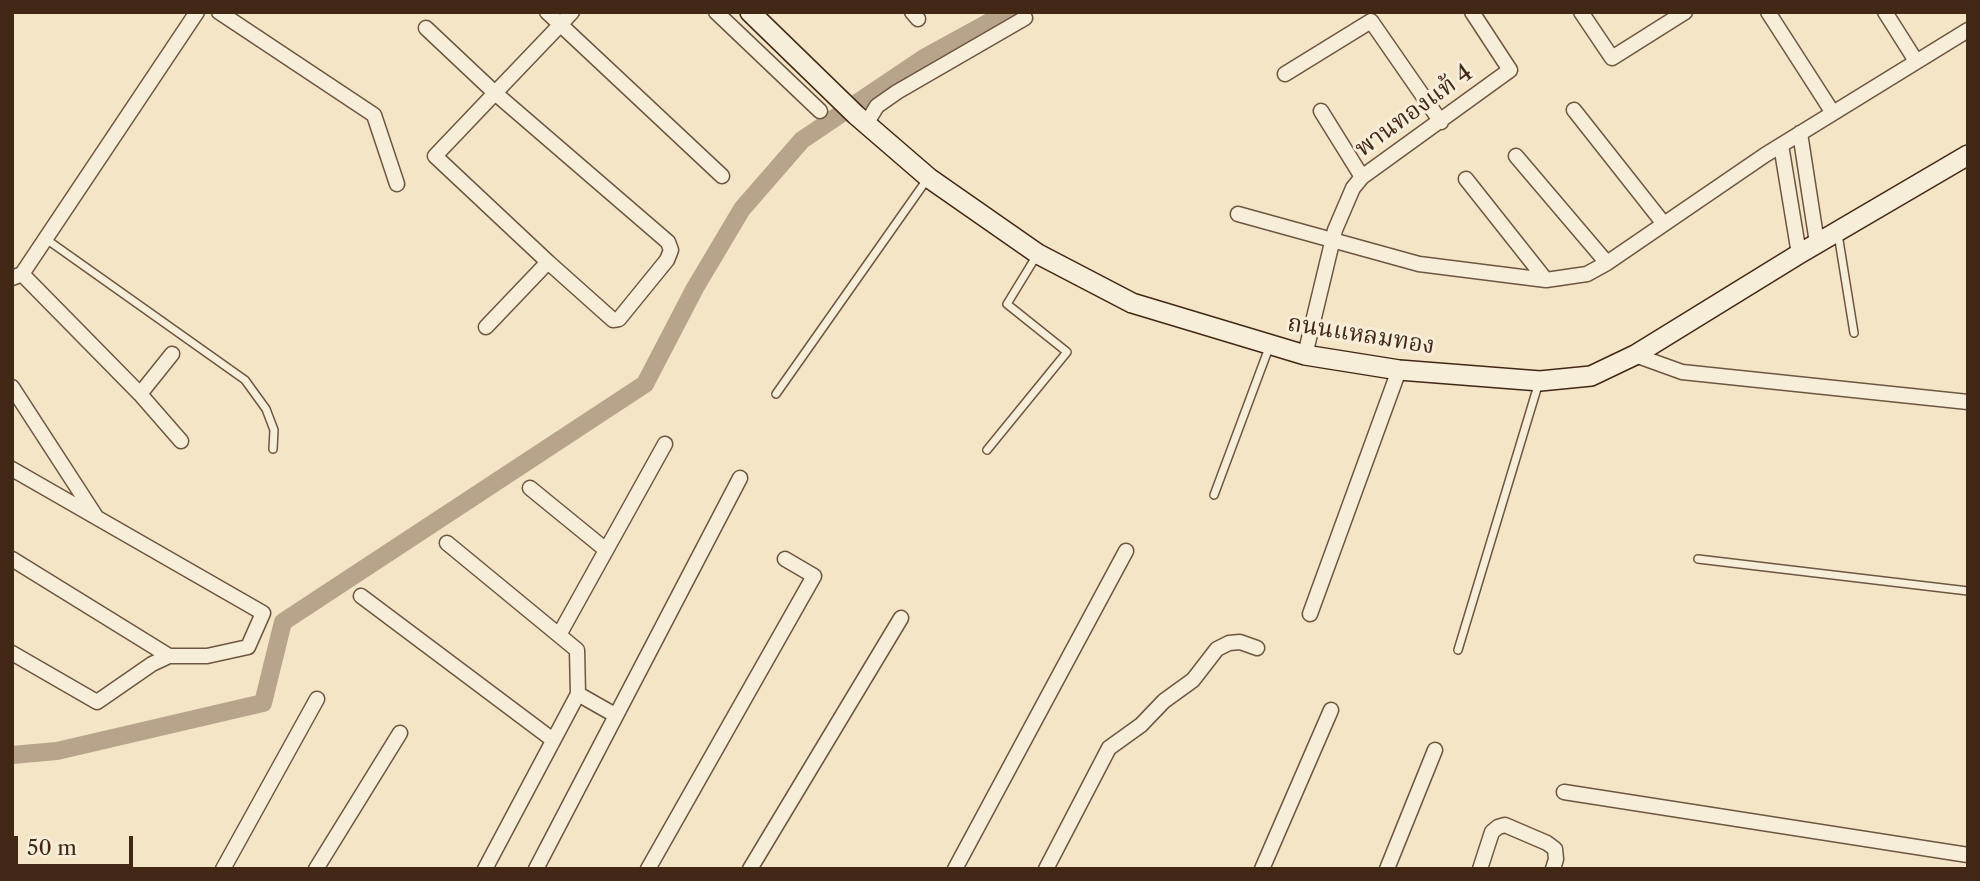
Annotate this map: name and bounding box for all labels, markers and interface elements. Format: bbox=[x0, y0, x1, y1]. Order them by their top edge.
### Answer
street label: พานทองแท้ 4 bbox=[1350, 59, 1478, 163]
street label: ถนนแหลมทอง bbox=[1285, 309, 1437, 361]
scale bar bbox=[18, 822, 136, 866]
text: 50 m bbox=[27, 835, 77, 860]

